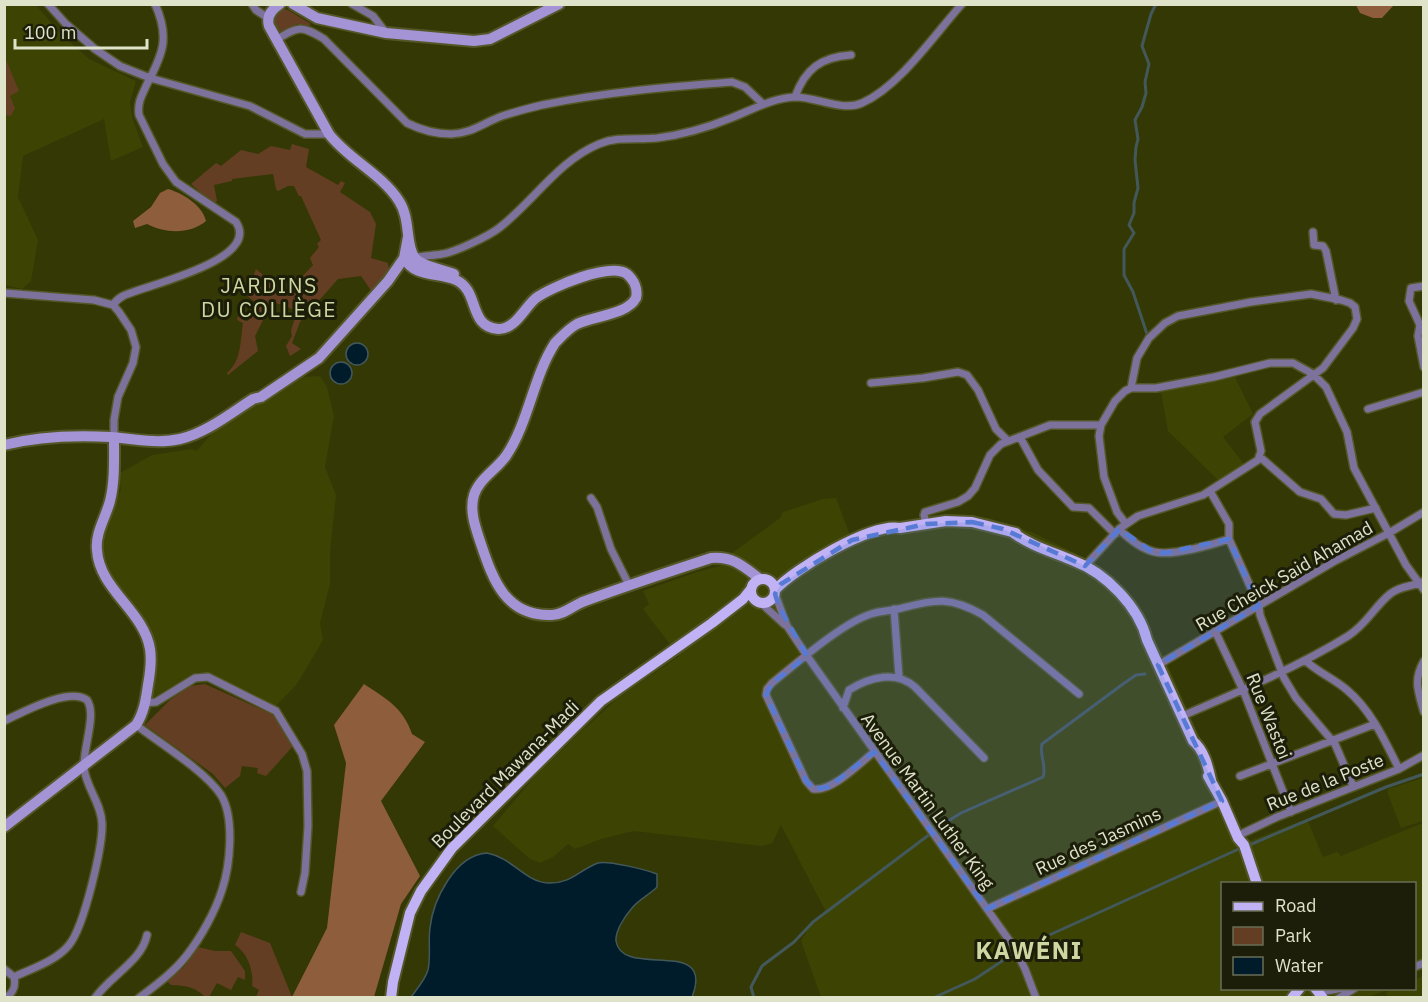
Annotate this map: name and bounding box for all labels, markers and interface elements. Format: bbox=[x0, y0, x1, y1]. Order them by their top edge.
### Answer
scale bar bbox=[15, 12, 147, 50]
text: 100 m bbox=[24, 21, 76, 44]
district label: JARDINS DU COLLÈGE bbox=[201, 271, 337, 323]
street label: Rue Cheick Said Ahamad bbox=[1191, 516, 1377, 636]
street label: Rue Wastoi bbox=[1241, 670, 1297, 762]
street label: Boulevard Mawana-Madi bbox=[426, 695, 584, 853]
street label: Avenue Martin Luther King bbox=[856, 708, 1000, 894]
street label: Rue de la Poste bbox=[1263, 748, 1387, 816]
street label: Rue des Jasmins bbox=[1032, 802, 1164, 880]
legend bbox=[1221, 882, 1416, 990]
text: Road bbox=[1275, 894, 1316, 917]
text: Park bbox=[1275, 924, 1312, 947]
district label: KAWÉNI bbox=[975, 934, 1083, 966]
text: Water bbox=[1275, 954, 1324, 977]

